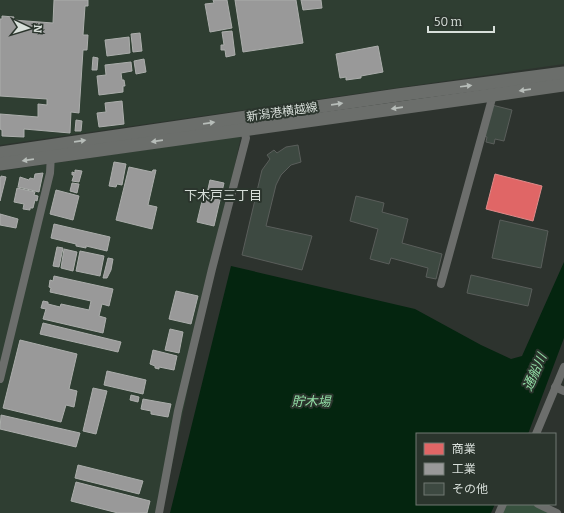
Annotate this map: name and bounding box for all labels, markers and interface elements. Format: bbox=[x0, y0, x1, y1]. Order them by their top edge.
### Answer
north arrow bbox=[8, 8, 48, 48]
scale bar bbox=[428, 8, 494, 34]
text: 50 m bbox=[434, 15, 463, 29]
text: N bbox=[31, 24, 44, 34]
one-way arrow bbox=[460, 83, 472, 89]
one-way arrow bbox=[519, 87, 531, 93]
street label: 新潟港横越線 bbox=[245, 100, 319, 124]
one-way arrow bbox=[331, 101, 344, 107]
one-way arrow bbox=[391, 105, 403, 111]
one-way arrow bbox=[203, 120, 215, 126]
one-way arrow bbox=[74, 138, 86, 144]
one-way arrow bbox=[151, 138, 163, 144]
one-way arrow bbox=[22, 157, 34, 163]
district label: 下木戸三丁目 bbox=[184, 188, 262, 203]
water label: 通船川 bbox=[520, 350, 550, 393]
water label: 貯木場 bbox=[291, 394, 332, 409]
legend bbox=[416, 433, 556, 505]
text: 商業 bbox=[452, 442, 476, 456]
text: 工業 bbox=[452, 462, 476, 476]
text: その他 bbox=[452, 482, 488, 496]

